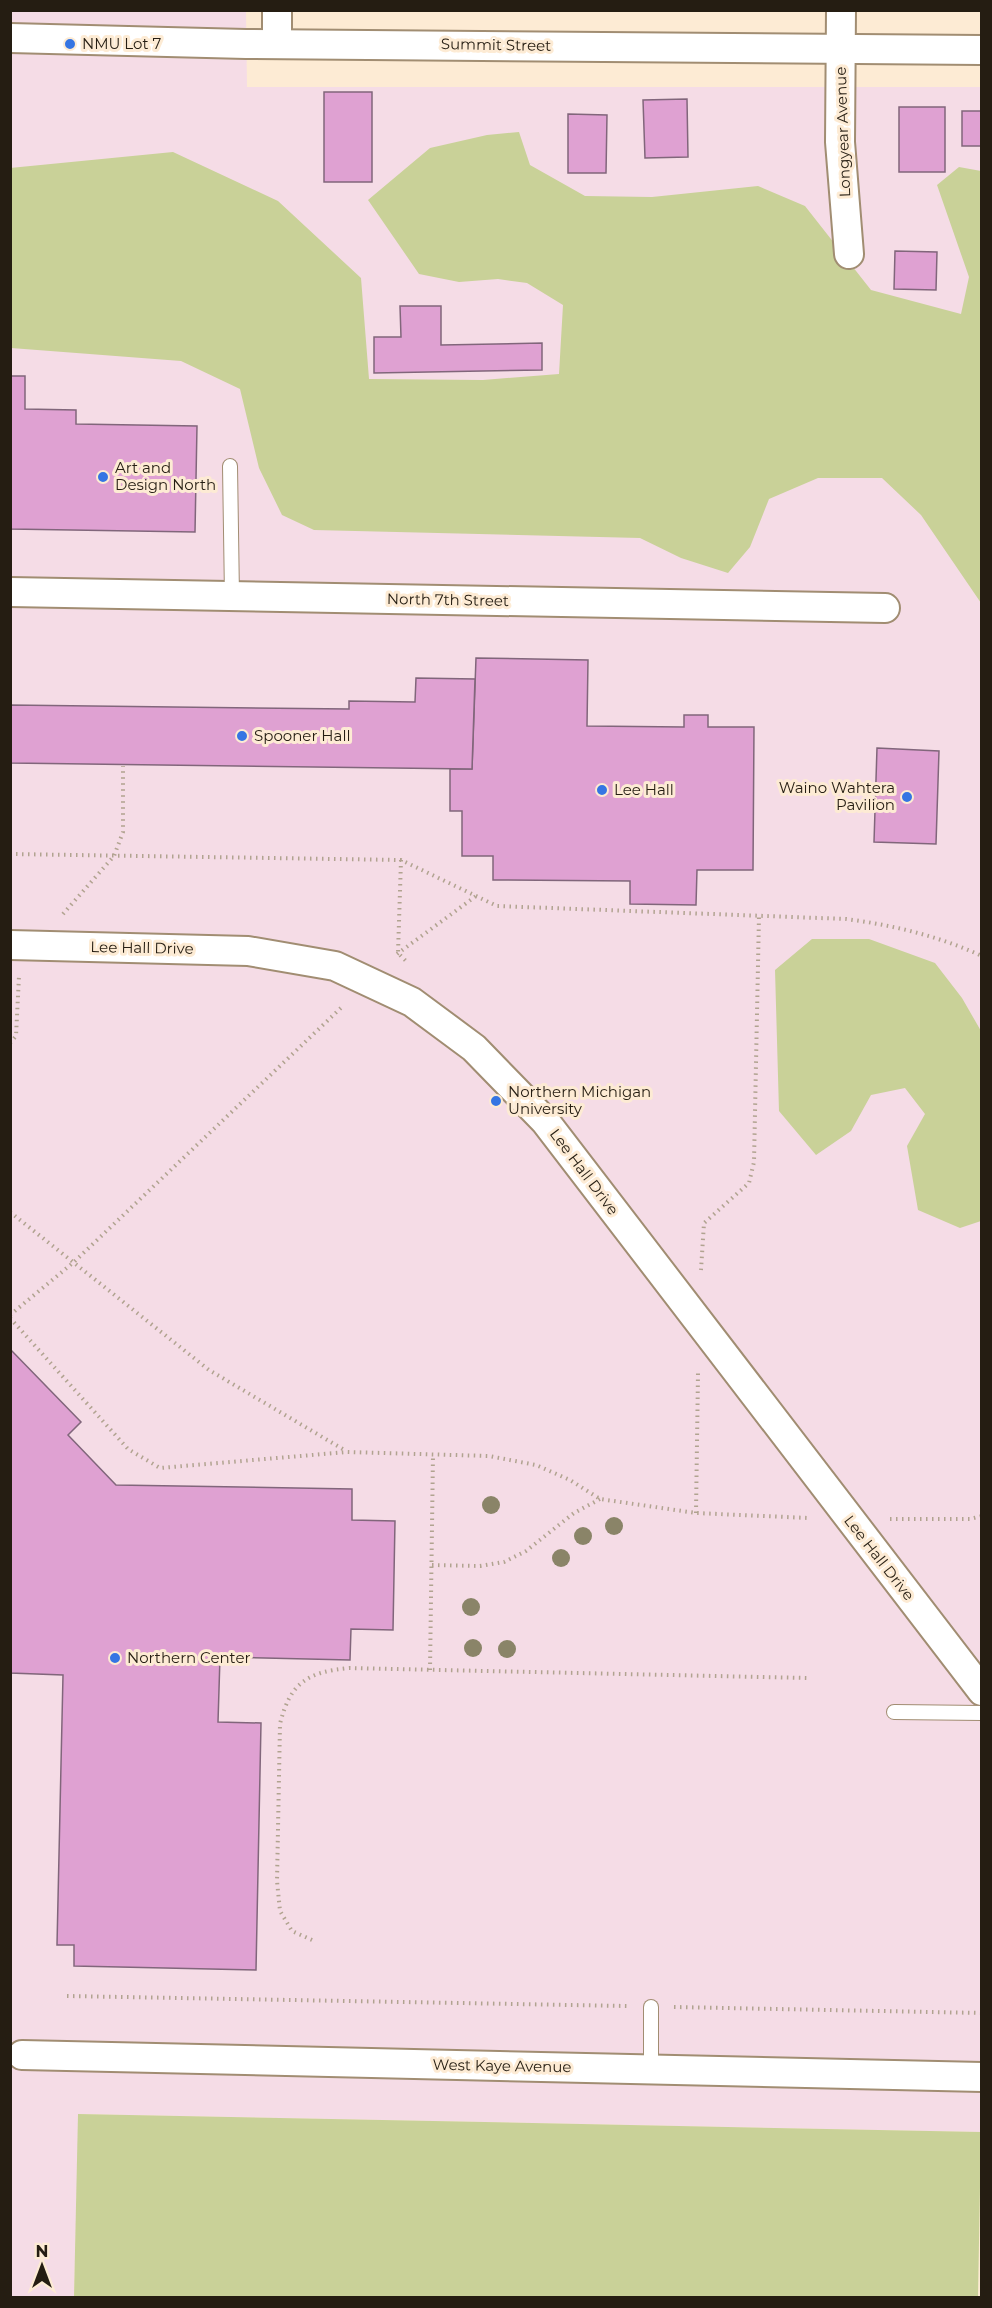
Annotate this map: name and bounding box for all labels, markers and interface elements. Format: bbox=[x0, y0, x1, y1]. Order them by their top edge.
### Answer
place label: NMU Lot 7 bbox=[82, 34, 161, 53]
street label: Summit Street bbox=[441, 34, 551, 55]
marker: NMU Lot 7 bbox=[63, 37, 77, 51]
street label: Longyear Avenue bbox=[831, 66, 854, 198]
place label: Art and Design North bbox=[115, 458, 216, 494]
marker: Art and Design North bbox=[96, 470, 110, 484]
street label: North 7th Street bbox=[387, 589, 509, 610]
place label: Spooner Hall bbox=[254, 726, 350, 745]
marker: Spooner Hall bbox=[235, 729, 249, 743]
place label: Waino Wahtera Pavilion bbox=[779, 778, 895, 814]
place label: Lee Hall bbox=[614, 780, 674, 799]
marker: Lee Hall bbox=[595, 783, 609, 797]
marker: Waino Wahtera Pavilion bbox=[900, 790, 914, 804]
street label: Lee Hall Drive bbox=[90, 937, 194, 958]
place label: Northern Michigan University bbox=[508, 1082, 651, 1118]
marker: Northern Michigan University bbox=[489, 1094, 503, 1108]
street label: Lee Hall Drive bbox=[546, 1125, 623, 1219]
street label: Lee Hall Drive bbox=[840, 1511, 919, 1604]
place label: Northern Center bbox=[127, 1648, 250, 1667]
marker: Northern Center bbox=[108, 1651, 122, 1665]
street label: West Kaye Avenue bbox=[432, 2055, 572, 2076]
north arrow bbox=[12, 2236, 72, 2296]
text: N bbox=[36, 2242, 48, 2261]

